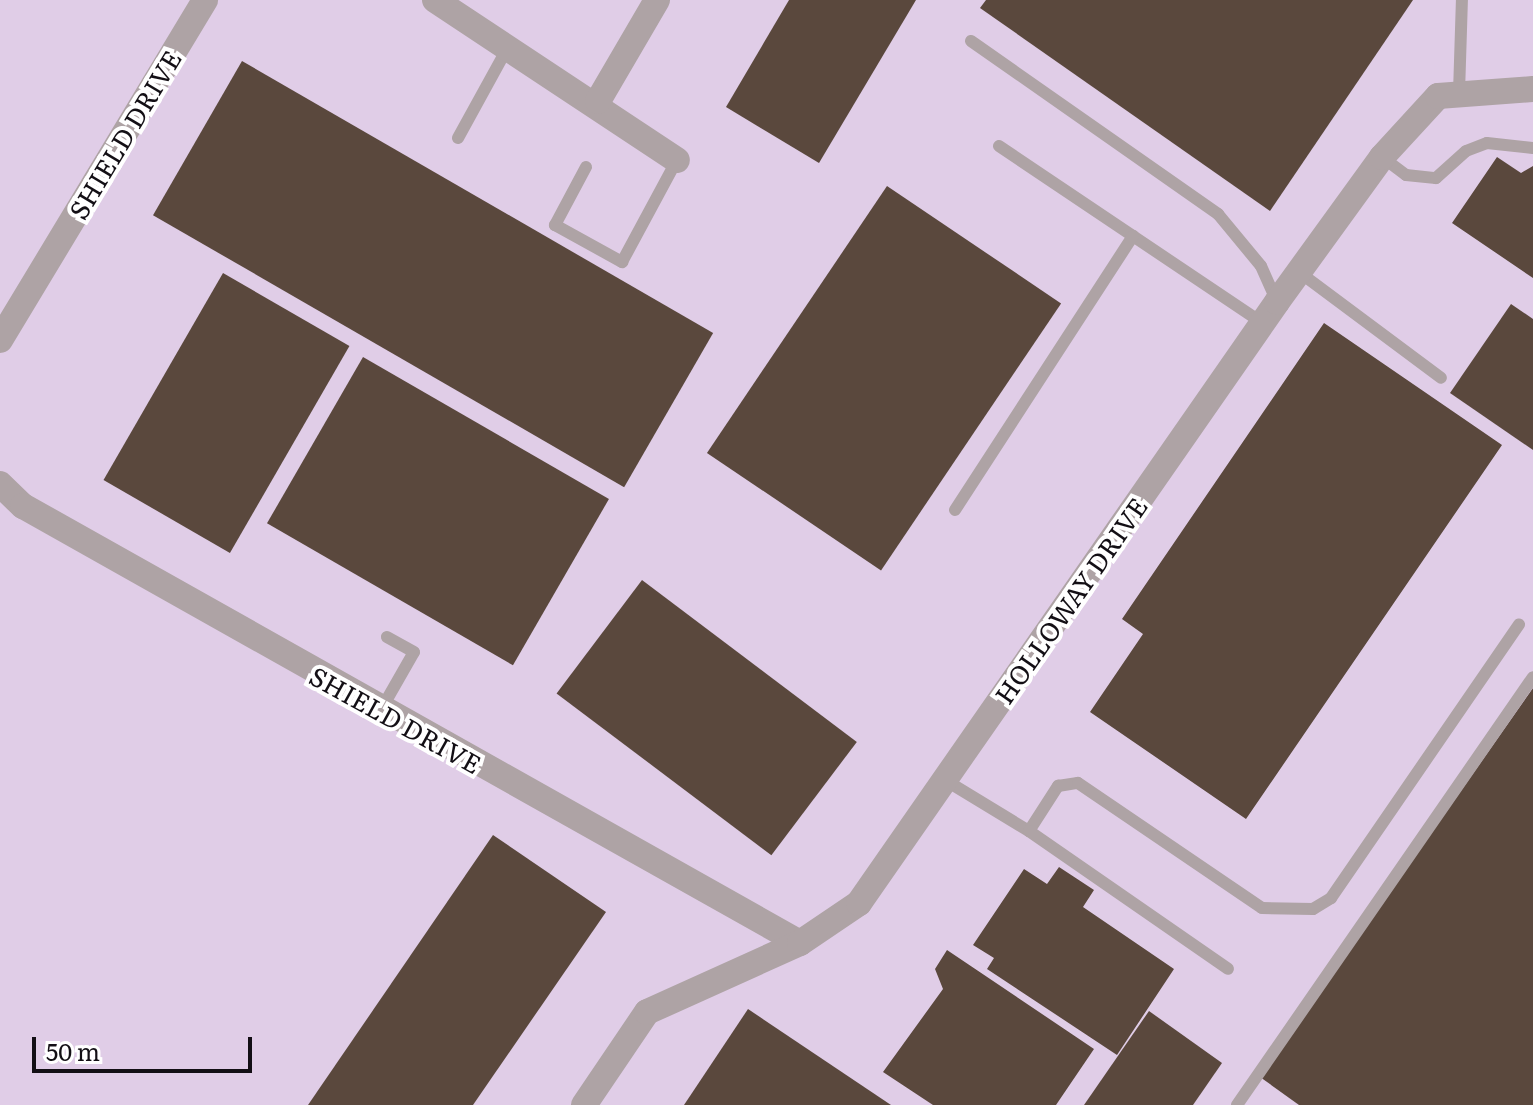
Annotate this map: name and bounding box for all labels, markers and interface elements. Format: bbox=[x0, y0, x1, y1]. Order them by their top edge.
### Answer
street label: SHIELD DRIVE bbox=[61, 44, 187, 224]
street label: HOLLOWAY DRIVE bbox=[987, 491, 1153, 709]
street label: SHIELD DRIVE bbox=[305, 659, 487, 779]
scale bar bbox=[36, 1021, 256, 1071]
text: 50 m bbox=[46, 1033, 100, 1068]

